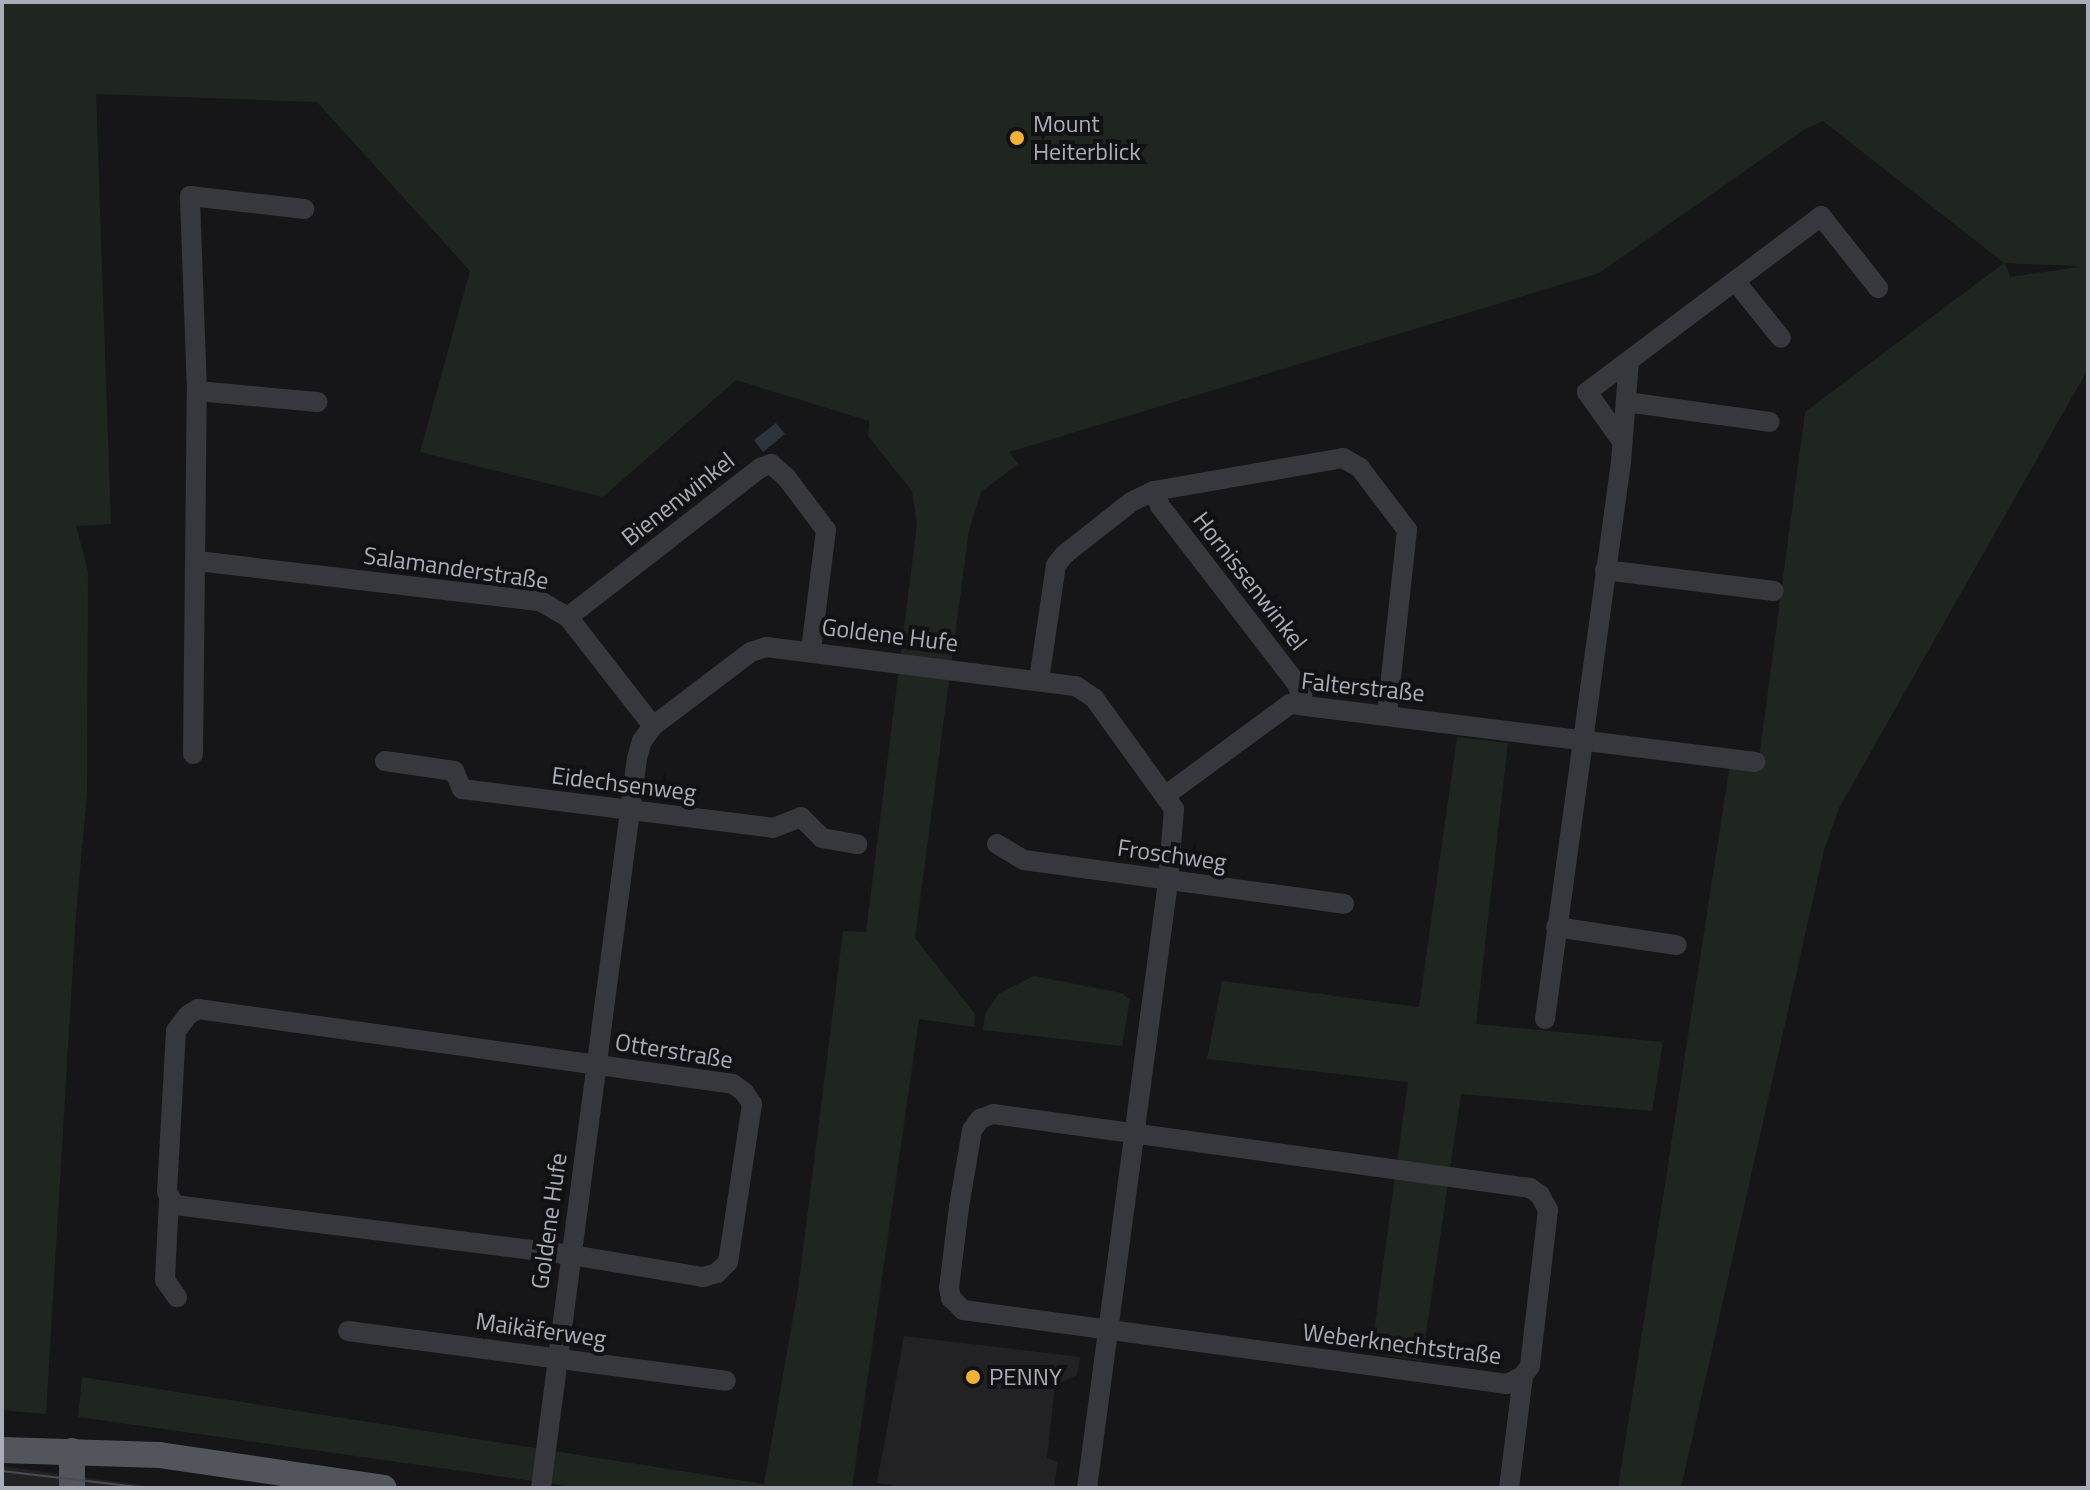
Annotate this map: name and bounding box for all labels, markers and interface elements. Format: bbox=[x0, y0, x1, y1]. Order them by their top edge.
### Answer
place label: Mount Heiterblick bbox=[1033, 110, 1141, 166]
marker: Mount Heiterblick bbox=[1008, 129, 1026, 147]
street label: Bienenwinkel bbox=[616, 446, 740, 552]
street label: Hornissenwinkel bbox=[1187, 506, 1313, 656]
street label: Salamanderstraße bbox=[362, 541, 550, 595]
street label: Goldene Hufe bbox=[820, 612, 960, 658]
street label: Falterstraße bbox=[1300, 666, 1426, 708]
street label: Eidechsenweg bbox=[550, 761, 698, 807]
street label: Froschweg bbox=[1116, 833, 1228, 877]
street label: Otterstraße bbox=[613, 1027, 735, 1075]
street label: Goldene Hufe bbox=[525, 1151, 573, 1291]
street label: Maikäferweg bbox=[474, 1307, 608, 1353]
street label: Weberknechtstraße bbox=[1301, 1318, 1503, 1370]
place label: PENNY bbox=[989, 1363, 1062, 1391]
marker: PENNY bbox=[964, 1368, 982, 1386]

